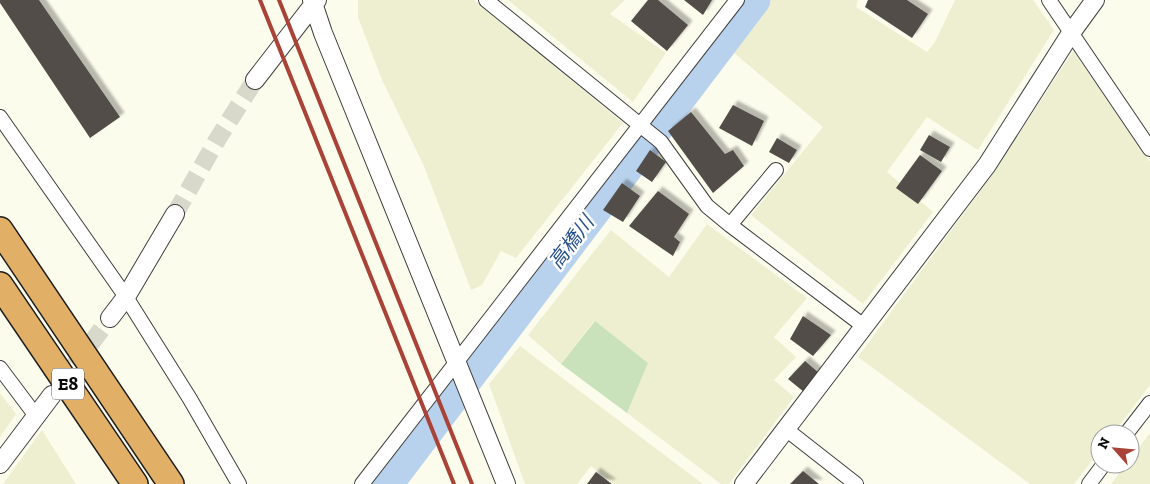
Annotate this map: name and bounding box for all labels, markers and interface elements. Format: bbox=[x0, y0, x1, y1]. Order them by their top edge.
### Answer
water label: 高橋川 bbox=[543, 209, 600, 273]
road number: E8 bbox=[52, 368, 84, 399]
north arrow bbox=[1090, 424, 1140, 474]
text: N bbox=[1094, 434, 1114, 452]

